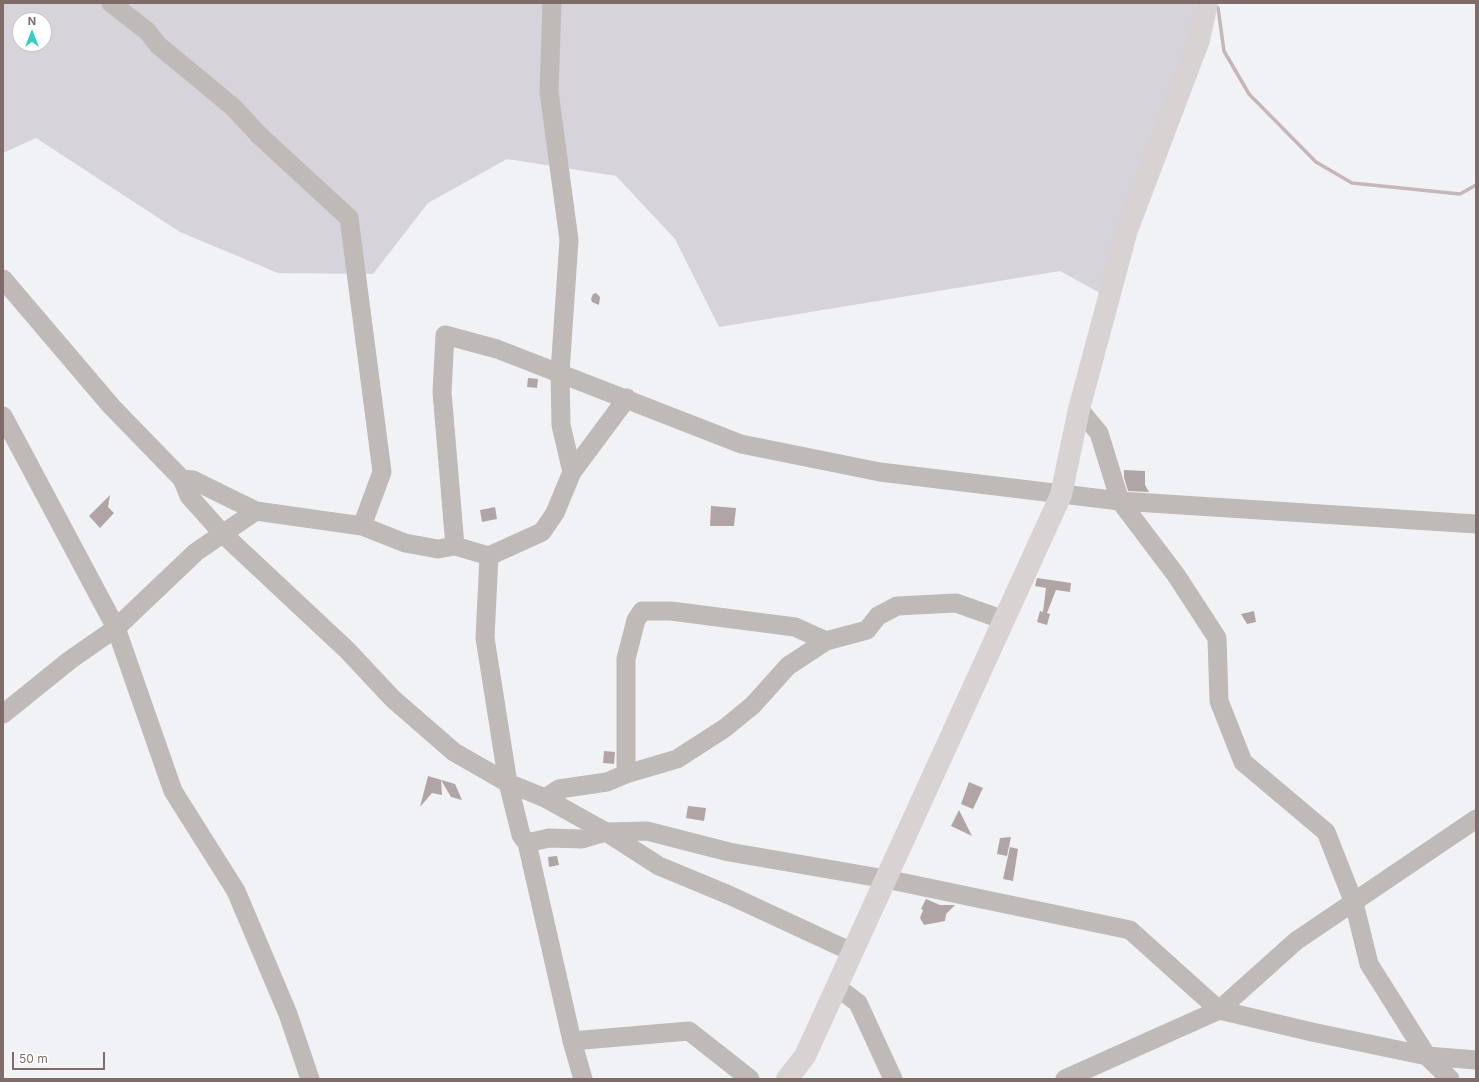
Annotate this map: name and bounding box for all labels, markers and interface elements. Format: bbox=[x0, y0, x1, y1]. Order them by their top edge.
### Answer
north arrow bbox=[12, 12, 52, 52]
text: N bbox=[28, 14, 36, 28]
scale bar bbox=[14, 1044, 107, 1070]
text: 50 m bbox=[19, 1051, 48, 1066]

